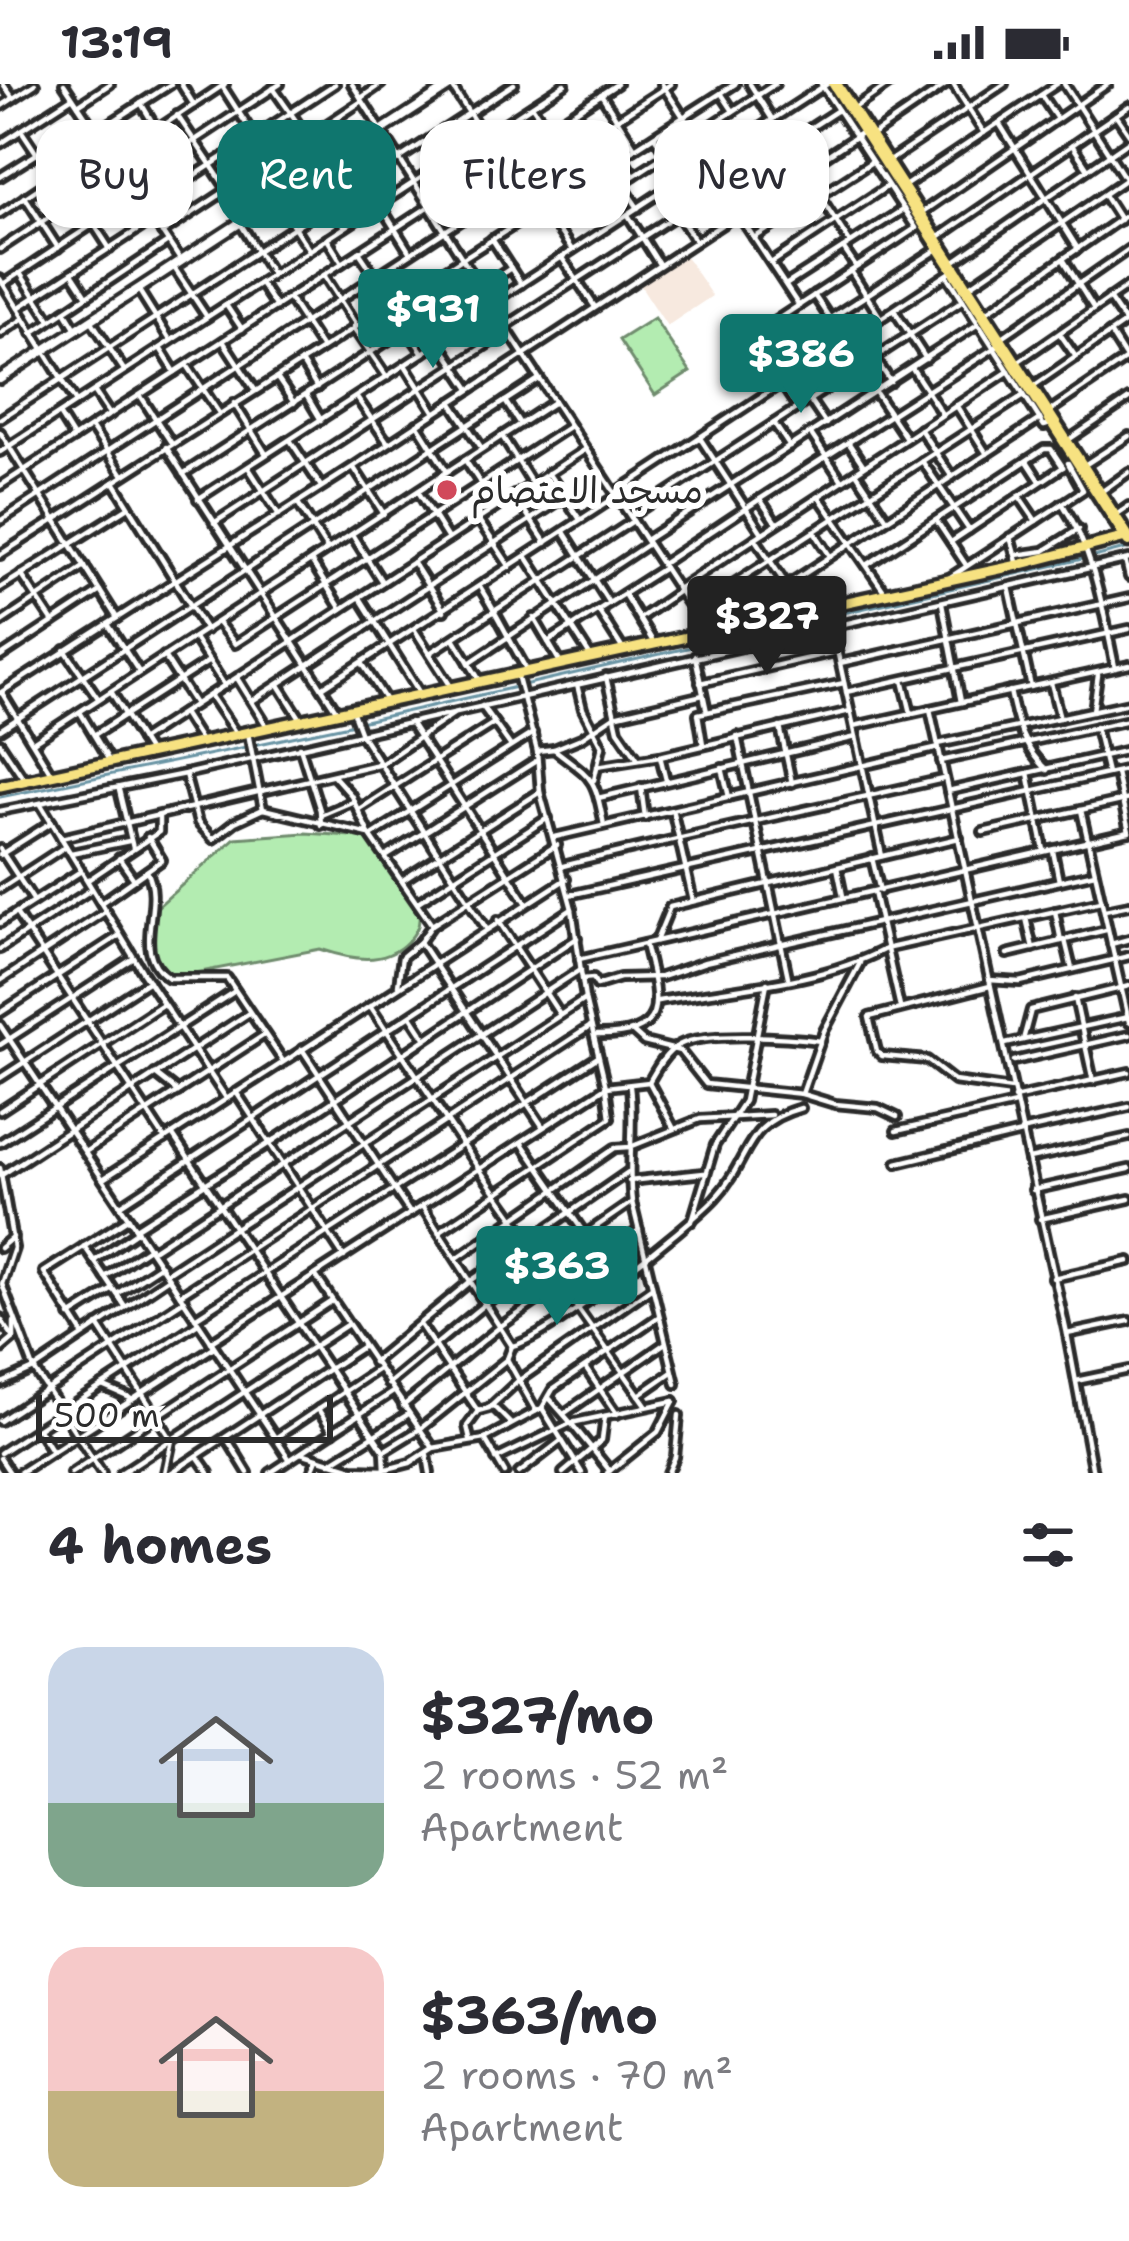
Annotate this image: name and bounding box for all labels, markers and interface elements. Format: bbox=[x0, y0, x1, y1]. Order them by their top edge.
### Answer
text: 13:19 bbox=[60, 12, 173, 72]
chip: Buy bbox=[36, 120, 193, 228]
chip: Rent bbox=[217, 120, 396, 228]
chip: Filters bbox=[420, 120, 630, 228]
chip: New bbox=[654, 120, 829, 228]
pin: $931 bbox=[362, 269, 504, 371]
text: $931 bbox=[385, 282, 481, 334]
pin: $386 bbox=[730, 314, 872, 416]
text: $386 bbox=[747, 327, 855, 379]
place label: مسجد الاعتصام bbox=[471, 466, 703, 519]
marker: مسجد الاعتصام bbox=[434, 477, 460, 503]
pin: $327 bbox=[696, 576, 838, 678]
text: $327 bbox=[714, 589, 820, 641]
pin: $363 bbox=[486, 1226, 628, 1328]
text: $363 bbox=[503, 1239, 611, 1291]
scale bar bbox=[36, 1389, 333, 1442]
text: 500 m bbox=[54, 1393, 160, 1438]
text: 4 homes bbox=[48, 1511, 272, 1579]
icon: filters bbox=[1015, 1512, 1081, 1578]
text: $327/mo bbox=[420, 1681, 654, 1749]
icon: home bbox=[144, 1695, 288, 1839]
text: 2 rooms · 52 m² bbox=[420, 1749, 729, 1801]
text: Apartment bbox=[420, 1801, 623, 1853]
text: $363/mo bbox=[420, 1981, 658, 2049]
icon: home bbox=[144, 1995, 288, 2139]
text: 2 rooms · 70 m² bbox=[420, 2049, 733, 2101]
text: Apartment bbox=[420, 2101, 623, 2153]

